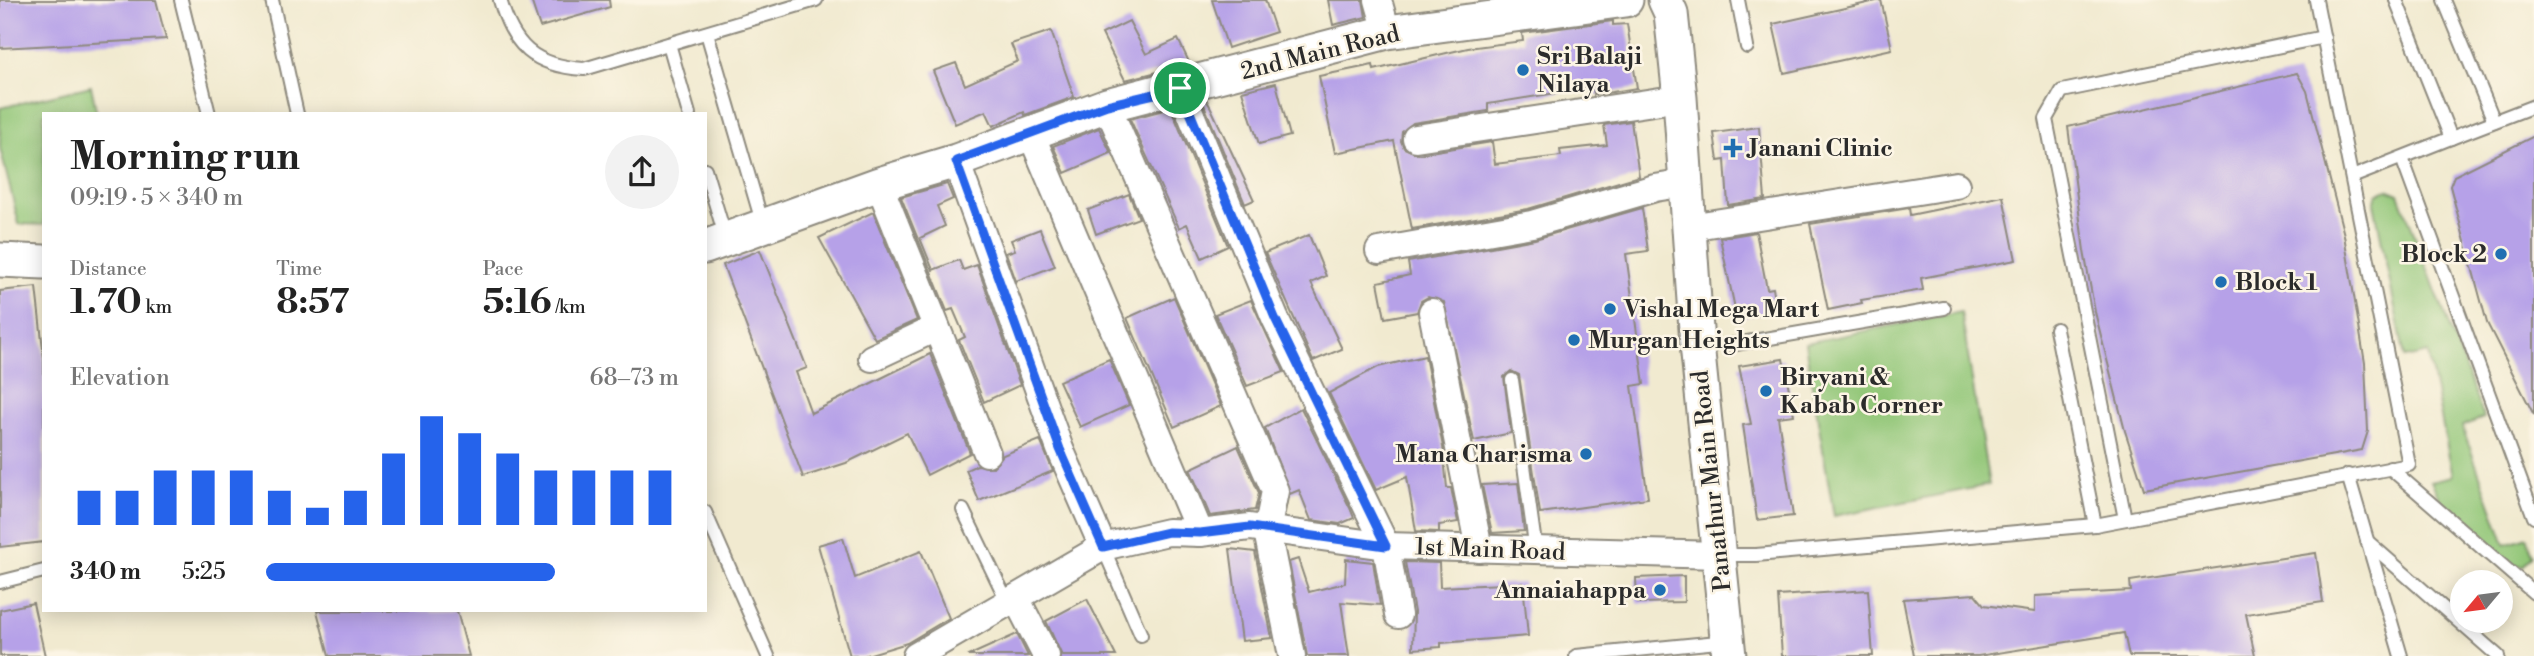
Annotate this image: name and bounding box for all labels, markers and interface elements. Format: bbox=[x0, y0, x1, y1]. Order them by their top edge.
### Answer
street label: 2nd Main Road bbox=[1238, 19, 1403, 87]
place label: Sri Balaji Nilaya bbox=[1537, 42, 1642, 100]
pin bbox=[1150, 58, 1210, 118]
marker: Sri Balaji Nilaya bbox=[1515, 62, 1531, 78]
icon: arrive bbox=[1161, 69, 1199, 107]
text: Morning run bbox=[70, 134, 300, 181]
place label: Janani Clinic bbox=[1746, 134, 1893, 164]
button: share bbox=[605, 135, 679, 209]
marker: Janani Clinic bbox=[1723, 138, 1743, 158]
text: 09:19 · 5 × 340 m bbox=[70, 184, 243, 212]
place label: Block 2 bbox=[2401, 240, 2487, 270]
marker: Block 2 bbox=[2493, 246, 2509, 262]
text: Distance bbox=[70, 257, 147, 281]
text: Time bbox=[276, 257, 322, 281]
text: Pace bbox=[483, 257, 523, 281]
place label: Block 1 bbox=[2235, 268, 2318, 298]
marker: Block 1 bbox=[2213, 274, 2229, 290]
text: 1.70 bbox=[70, 281, 142, 324]
text: 8:57 bbox=[276, 281, 349, 324]
text: 5:16 bbox=[483, 281, 552, 324]
text: km bbox=[142, 295, 172, 319]
text: /km bbox=[552, 295, 586, 319]
place label: Vishal Mega Mart bbox=[1623, 295, 1819, 325]
marker: Vishal Mega Mart bbox=[1602, 301, 1618, 317]
place label: Murgan Heights bbox=[1588, 326, 1770, 356]
marker: Murgan Heights bbox=[1566, 332, 1582, 348]
place label: Biryani & Kabab Corner bbox=[1780, 363, 1943, 421]
text: Elevation bbox=[70, 364, 170, 392]
text: 68–73 m bbox=[590, 364, 679, 392]
street label: Panathur Main Road bbox=[1685, 369, 1739, 593]
marker: Biryani & Kabab Corner bbox=[1758, 383, 1774, 399]
place label: Mana Charisma bbox=[1395, 440, 1573, 470]
marker: Mana Charisma bbox=[1578, 446, 1594, 462]
street label: 1st Main Road bbox=[1414, 532, 1566, 568]
text: 340 m bbox=[70, 558, 141, 586]
text: 5:25 bbox=[182, 558, 226, 586]
north arrow bbox=[2450, 570, 2513, 634]
map controls bbox=[2450, 570, 2513, 633]
place label: Annaiahappa bbox=[1493, 576, 1647, 606]
marker: Annaiahappa bbox=[1652, 582, 1668, 598]

